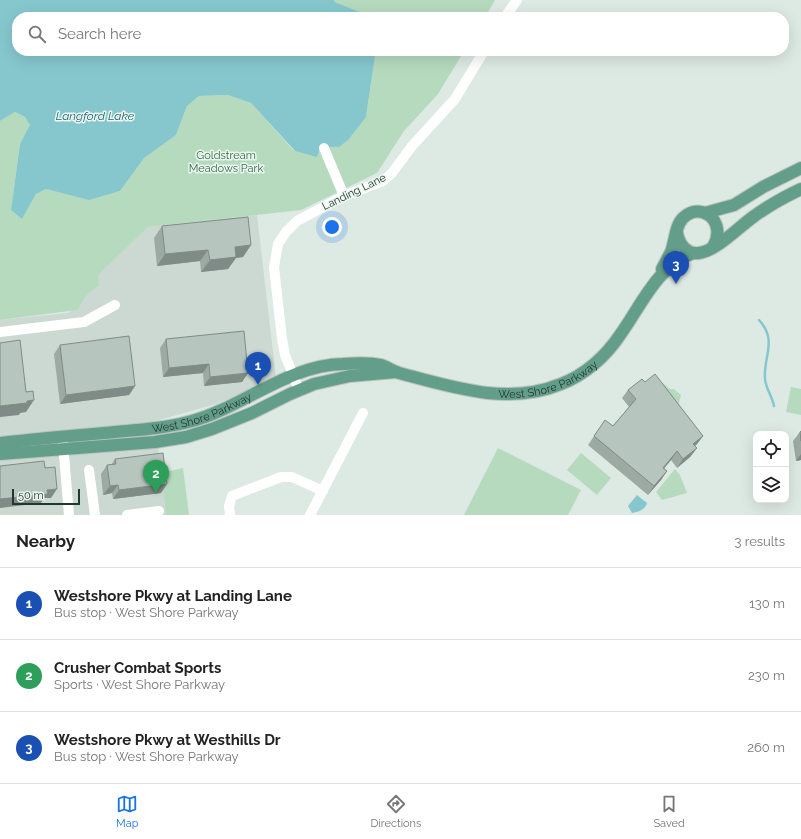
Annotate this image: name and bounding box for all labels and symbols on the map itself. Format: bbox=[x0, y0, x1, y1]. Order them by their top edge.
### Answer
water label: Langford Lake bbox=[56, 109, 135, 123]
park label: Goldstream Meadows Park bbox=[189, 149, 263, 175]
street label: Landing Lane bbox=[320, 171, 389, 213]
your location bbox=[322, 217, 342, 237]
pin: 3 bbox=[663, 251, 689, 284]
pin: 1 bbox=[245, 352, 271, 385]
street label: West Shore Parkway bbox=[498, 358, 600, 401]
street label: West Shore Parkway bbox=[151, 390, 254, 435]
pin: 2 bbox=[143, 460, 169, 493]
scale bar bbox=[12, 487, 80, 506]

